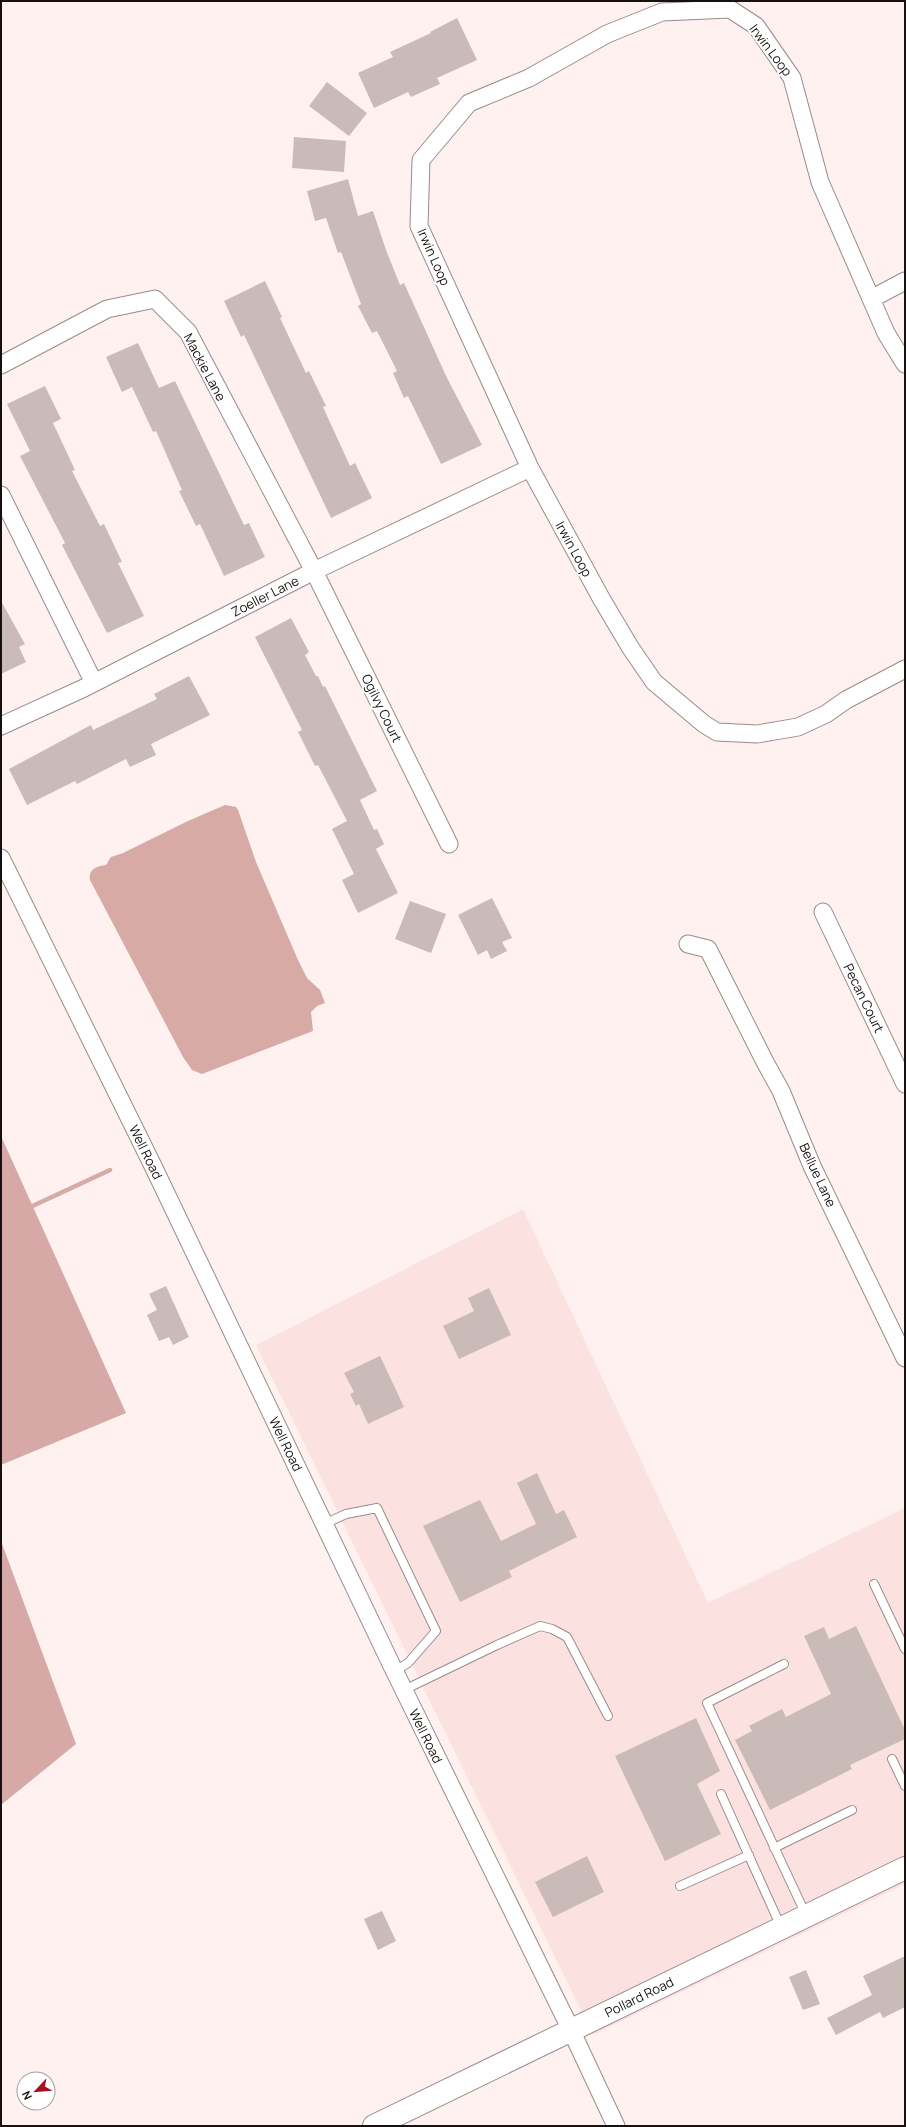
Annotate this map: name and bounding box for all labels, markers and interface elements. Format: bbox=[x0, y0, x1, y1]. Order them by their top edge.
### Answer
street label: Irwin Loop bbox=[746, 20, 797, 80]
street label: Irwin Loop bbox=[413, 226, 455, 289]
street label: Mackie Lane bbox=[180, 330, 231, 404]
street label: Irwin Loop bbox=[551, 518, 597, 580]
street label: Zoeller Lane bbox=[228, 571, 302, 621]
street label: Ogilvy Court bbox=[358, 671, 406, 745]
street label: Pecan Court bbox=[840, 960, 888, 1036]
street label: Well Road bbox=[125, 1122, 167, 1182]
street label: Bellue Lane bbox=[795, 1140, 841, 1210]
street label: Well Road bbox=[265, 1414, 307, 1474]
street label: Well Road bbox=[405, 1706, 447, 1766]
street label: Pollard Road bbox=[602, 1973, 676, 2021]
north arrow bbox=[16, 2071, 56, 2111]
text: N bbox=[18, 2089, 35, 2102]

